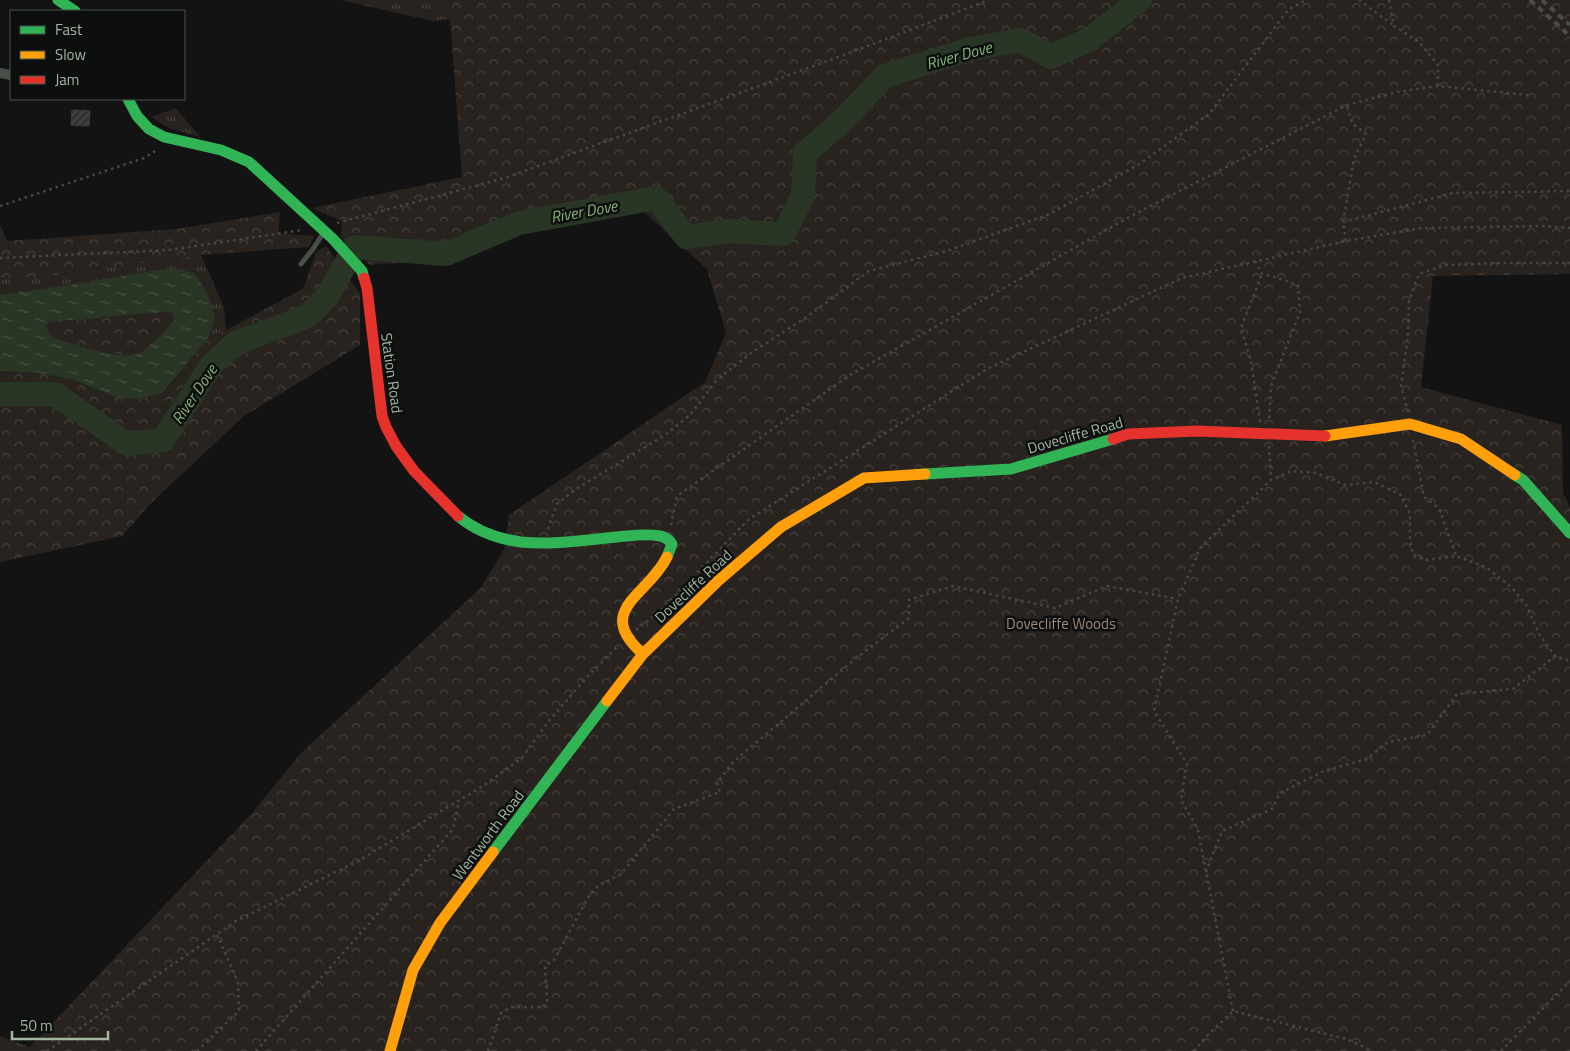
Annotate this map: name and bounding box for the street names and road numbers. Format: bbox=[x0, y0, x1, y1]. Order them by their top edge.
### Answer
street label: Station Road bbox=[375, 331, 409, 415]
street label: Dovecliffe Road bbox=[1024, 410, 1126, 460]
street label: Dovecliffe Road bbox=[649, 544, 737, 628]
street label: Wentworth Road bbox=[446, 785, 530, 885]

